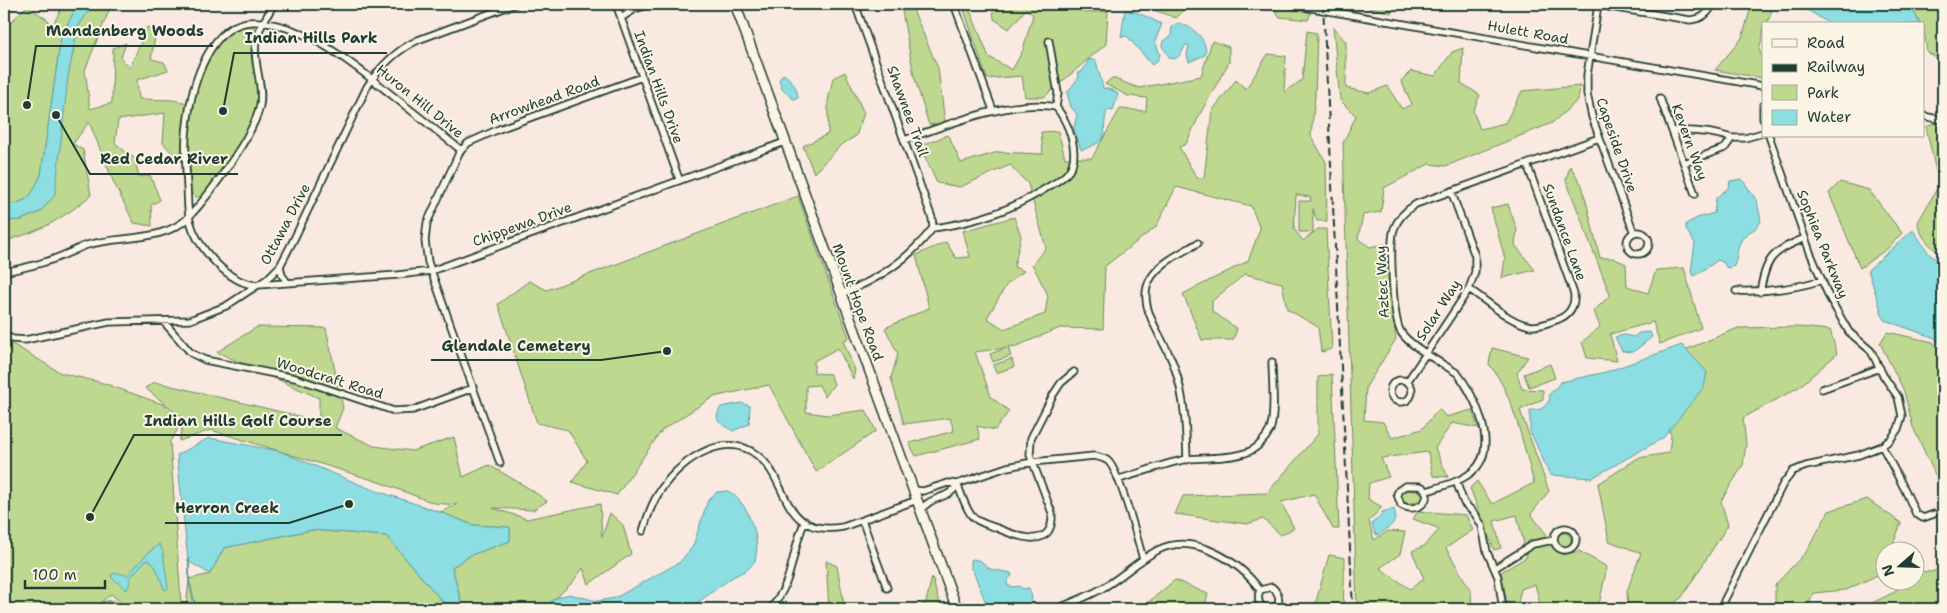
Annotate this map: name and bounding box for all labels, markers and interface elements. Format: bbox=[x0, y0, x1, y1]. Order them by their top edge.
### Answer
callout: Mandenberg Woods bbox=[36, 16, 213, 46]
street label: Hulett Road bbox=[1486, 16, 1570, 48]
text: Mandenberg Woods bbox=[46, 21, 204, 41]
legend bbox=[1762, 22, 1924, 138]
callout: Indian Hills Park bbox=[234, 23, 387, 53]
text: Indian Hills Park bbox=[244, 28, 378, 48]
street label: Indian Hills Drive bbox=[630, 28, 688, 146]
text: Road bbox=[1807, 33, 1845, 53]
text: Railway bbox=[1807, 57, 1865, 77]
street label: Huron Hill Drive bbox=[373, 60, 467, 142]
street label: Shawnee Trail bbox=[883, 63, 933, 160]
street label: Arrowhead Road bbox=[486, 72, 602, 128]
text: Park bbox=[1807, 83, 1839, 103]
street label: Capeside Drive bbox=[1592, 95, 1642, 195]
street label: Kevern Way bbox=[1668, 101, 1712, 183]
text: Water bbox=[1807, 107, 1851, 127]
callout: Red Cedar River bbox=[90, 144, 238, 174]
text: Red Cedar River bbox=[100, 149, 228, 169]
street label: Ottawa Drive bbox=[256, 180, 314, 268]
street label: Sundance Lane bbox=[1539, 181, 1591, 283]
street label: Sophiea Parkway bbox=[1793, 187, 1853, 301]
street label: Chippewa Drive bbox=[470, 198, 574, 250]
street label: Mount Hope Road bbox=[828, 241, 888, 363]
street label: Aztec Way bbox=[1371, 245, 1393, 319]
street label: Solar Way bbox=[1412, 276, 1464, 344]
callout: Glendale Cemetery bbox=[431, 330, 601, 360]
text: Glendale Cemetery bbox=[441, 336, 591, 356]
street label: Woodcraft Road bbox=[274, 353, 386, 403]
callout: Indian Hills Golf Course bbox=[134, 405, 342, 435]
text: Indian Hills Golf Course bbox=[144, 411, 332, 431]
callout: Herron Creek bbox=[165, 493, 289, 523]
text: Herron Creek bbox=[175, 498, 279, 518]
north arrow bbox=[1874, 540, 1924, 590]
scale bar bbox=[25, 558, 105, 590]
text: N bbox=[1877, 562, 1898, 579]
text: 100 m bbox=[32, 565, 77, 585]

